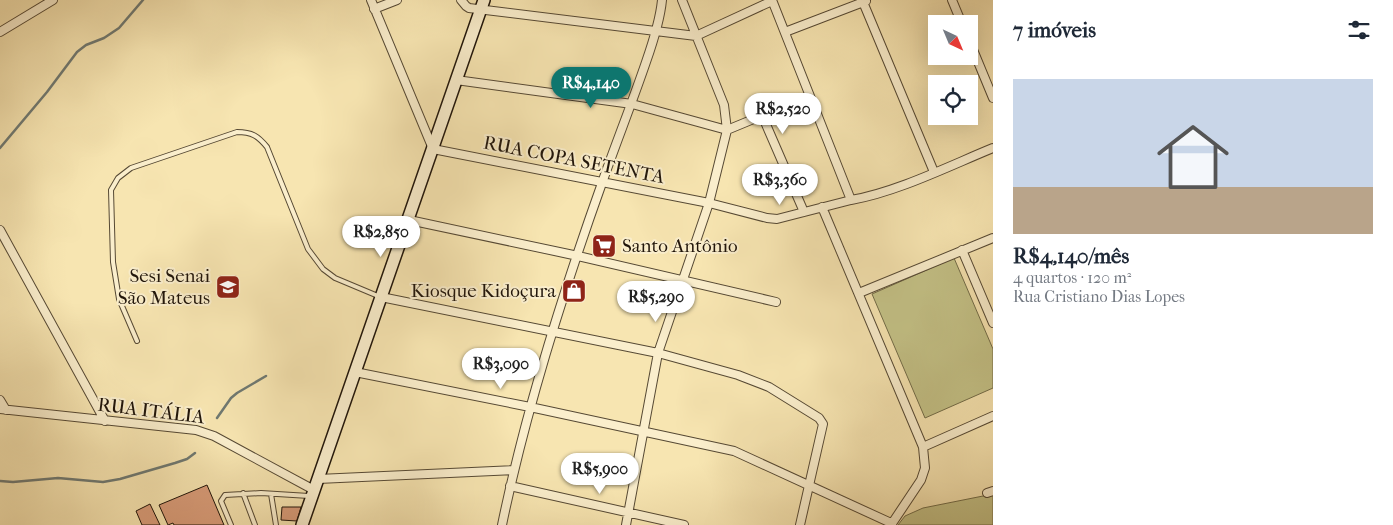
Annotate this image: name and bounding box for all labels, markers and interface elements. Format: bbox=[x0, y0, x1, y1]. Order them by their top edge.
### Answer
north arrow bbox=[928, 15, 978, 65]
map controls bbox=[928, 15, 978, 125]
icon: filters bbox=[1345, 16, 1373, 44]
text: 7 imóveis bbox=[1013, 18, 1096, 42]
pin: R$4,140 bbox=[545, 66, 637, 109]
text: R$4,140 bbox=[562, 73, 620, 92]
button: locate bbox=[928, 75, 978, 125]
pin: R$2,520 bbox=[737, 92, 829, 135]
text: R$2,520 bbox=[755, 99, 811, 118]
icon: home bbox=[1148, 112, 1238, 202]
street label: RUA COPA SETENTA bbox=[482, 132, 667, 188]
pin: R$3,360 bbox=[734, 164, 826, 206]
text: R$3,360 bbox=[753, 170, 807, 189]
pin: R$2,850 bbox=[335, 216, 427, 258]
text: R$2,850 bbox=[353, 222, 409, 241]
supermarket icon: Santo Antônio bbox=[591, 233, 617, 259]
place label: Santo Antônio bbox=[622, 235, 738, 257]
text: R$4,140/mês bbox=[1013, 244, 1129, 268]
place label: Sesi Senai São Mateus bbox=[118, 265, 210, 309]
text: 4 quartos · 120 m² bbox=[1013, 268, 1131, 287]
school or university icon: Sesi Senai São Mateus bbox=[215, 274, 241, 300]
shop icon: Kiosque Kidoçura bbox=[561, 278, 587, 304]
place label: Kiosque Kidoçura bbox=[411, 280, 556, 302]
pin: R$5,290 bbox=[610, 280, 702, 323]
text: R$5,290 bbox=[628, 287, 684, 306]
text: Rua Cristiano Dias Lopes bbox=[1013, 287, 1185, 306]
pin: R$3,090 bbox=[455, 348, 547, 390]
text: R$3,090 bbox=[473, 354, 529, 373]
street label: RUA ITÁLIA bbox=[96, 394, 206, 429]
pin: R$5,900 bbox=[554, 452, 646, 495]
text: R$5,900 bbox=[572, 459, 628, 478]

